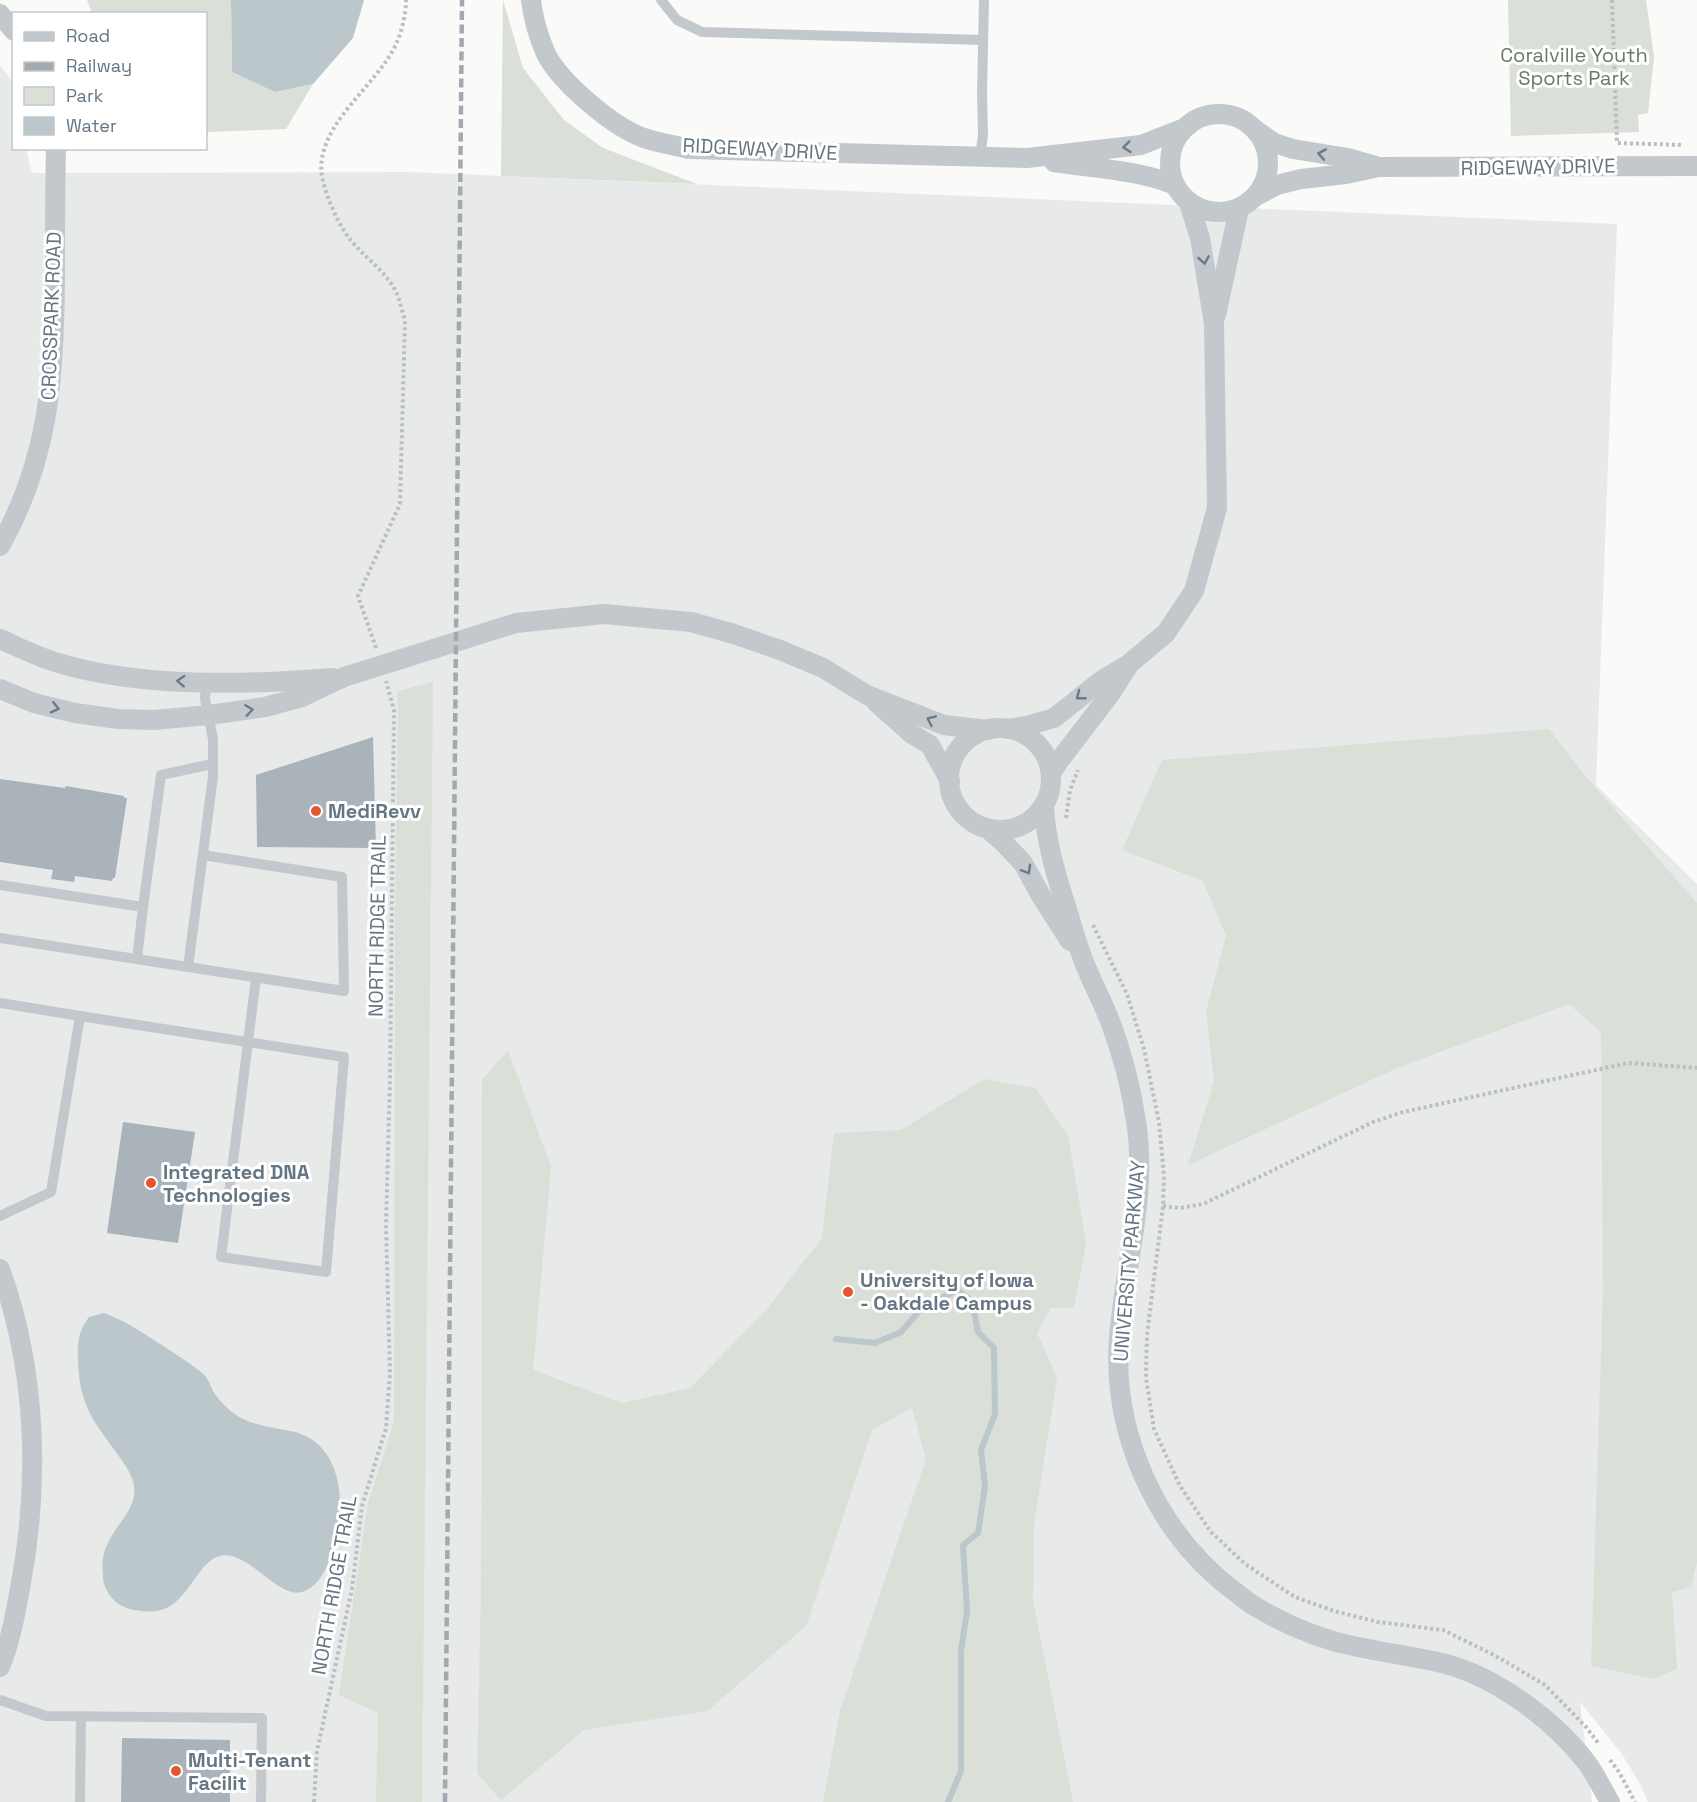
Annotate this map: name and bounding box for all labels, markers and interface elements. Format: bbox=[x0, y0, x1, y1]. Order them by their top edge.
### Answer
legend bbox=[12, 12, 207, 150]
text: Road bbox=[66, 24, 110, 47]
park label: Coralville Youth Sports Park bbox=[1500, 42, 1648, 91]
text: Railway bbox=[66, 54, 132, 77]
text: Park bbox=[66, 84, 104, 107]
text: Water bbox=[66, 114, 117, 137]
street label: RIDGEWAY DRIVE bbox=[682, 132, 838, 166]
one-way arrow bbox=[1122, 140, 1131, 152]
one-way arrow bbox=[1317, 148, 1327, 161]
street label: RIDGEWAY DRIVE bbox=[1460, 153, 1616, 181]
street label: CROSSPARK ROAD bbox=[35, 231, 67, 401]
one-way arrow bbox=[1197, 254, 1210, 264]
one-way arrow bbox=[176, 675, 185, 688]
one-way arrow bbox=[1076, 689, 1087, 700]
one-way arrow bbox=[50, 701, 60, 714]
one-way arrow bbox=[244, 704, 253, 716]
one-way arrow bbox=[927, 715, 938, 727]
place label: MediRevv bbox=[328, 798, 421, 824]
marker: MediRevv bbox=[309, 804, 323, 818]
street label: NORTH RIDGE TRAIL bbox=[362, 835, 392, 1017]
one-way arrow bbox=[1019, 864, 1031, 875]
place label: Integrated DNA Technologies bbox=[163, 1159, 310, 1208]
street label: UNIVERSITY PARKWAY bbox=[1107, 1159, 1151, 1363]
marker: Integrated DNA Technologies bbox=[144, 1176, 158, 1190]
place label: University of Iowa - Oakdale Campus bbox=[860, 1267, 1034, 1316]
marker: University of Iowa - Oakdale Campus bbox=[841, 1285, 855, 1299]
street label: NORTH RIDGE TRAIL bbox=[305, 1493, 363, 1677]
place label: Multi-Tenant Facilit bbox=[188, 1747, 311, 1796]
marker: Multi-Tenant Facilit bbox=[169, 1764, 183, 1778]

